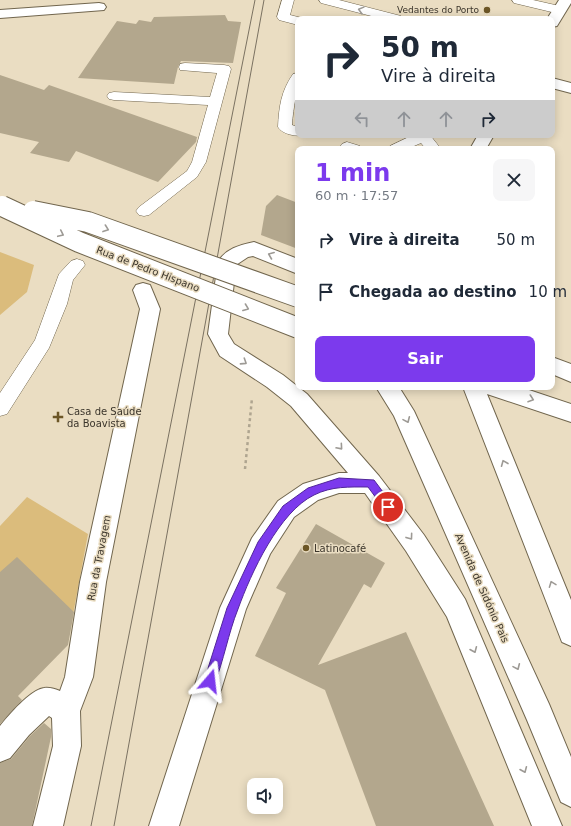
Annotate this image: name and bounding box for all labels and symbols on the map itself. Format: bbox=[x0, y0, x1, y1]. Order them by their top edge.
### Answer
place label: Vedantes do Porto bbox=[397, 5, 479, 15]
marker: Vedantes do Porto bbox=[482, 5, 492, 15]
one-way arrow bbox=[357, 6, 364, 14]
one-way arrow bbox=[103, 224, 110, 233]
one-way arrow bbox=[56, 229, 64, 237]
street label: Rua de Pedro Hispano bbox=[95, 244, 201, 294]
one-way arrow bbox=[267, 252, 274, 260]
one-way arrow bbox=[243, 303, 250, 311]
one-way arrow bbox=[240, 357, 247, 365]
one-way arrow bbox=[528, 395, 535, 403]
place label: Casa de Saúde da Boavista bbox=[67, 406, 142, 429]
marker: Casa de Saúde da Boavista bbox=[52, 411, 64, 423]
one-way arrow bbox=[402, 416, 410, 424]
one-way arrow bbox=[336, 442, 343, 450]
one-way arrow bbox=[501, 459, 509, 466]
pin bbox=[371, 490, 405, 524]
street label: Rua da Travagem bbox=[85, 514, 113, 602]
street label: Avenida de Sidónio Pais bbox=[453, 532, 511, 644]
one-way arrow bbox=[406, 533, 413, 540]
marker: Latinocafé bbox=[301, 543, 311, 553]
place label: Latinocafé bbox=[314, 543, 366, 554]
one-way arrow bbox=[548, 580, 556, 587]
one-way arrow bbox=[469, 647, 477, 654]
position arrow bbox=[189, 660, 231, 702]
one-way arrow bbox=[513, 663, 521, 670]
one-way arrow bbox=[519, 767, 527, 774]

